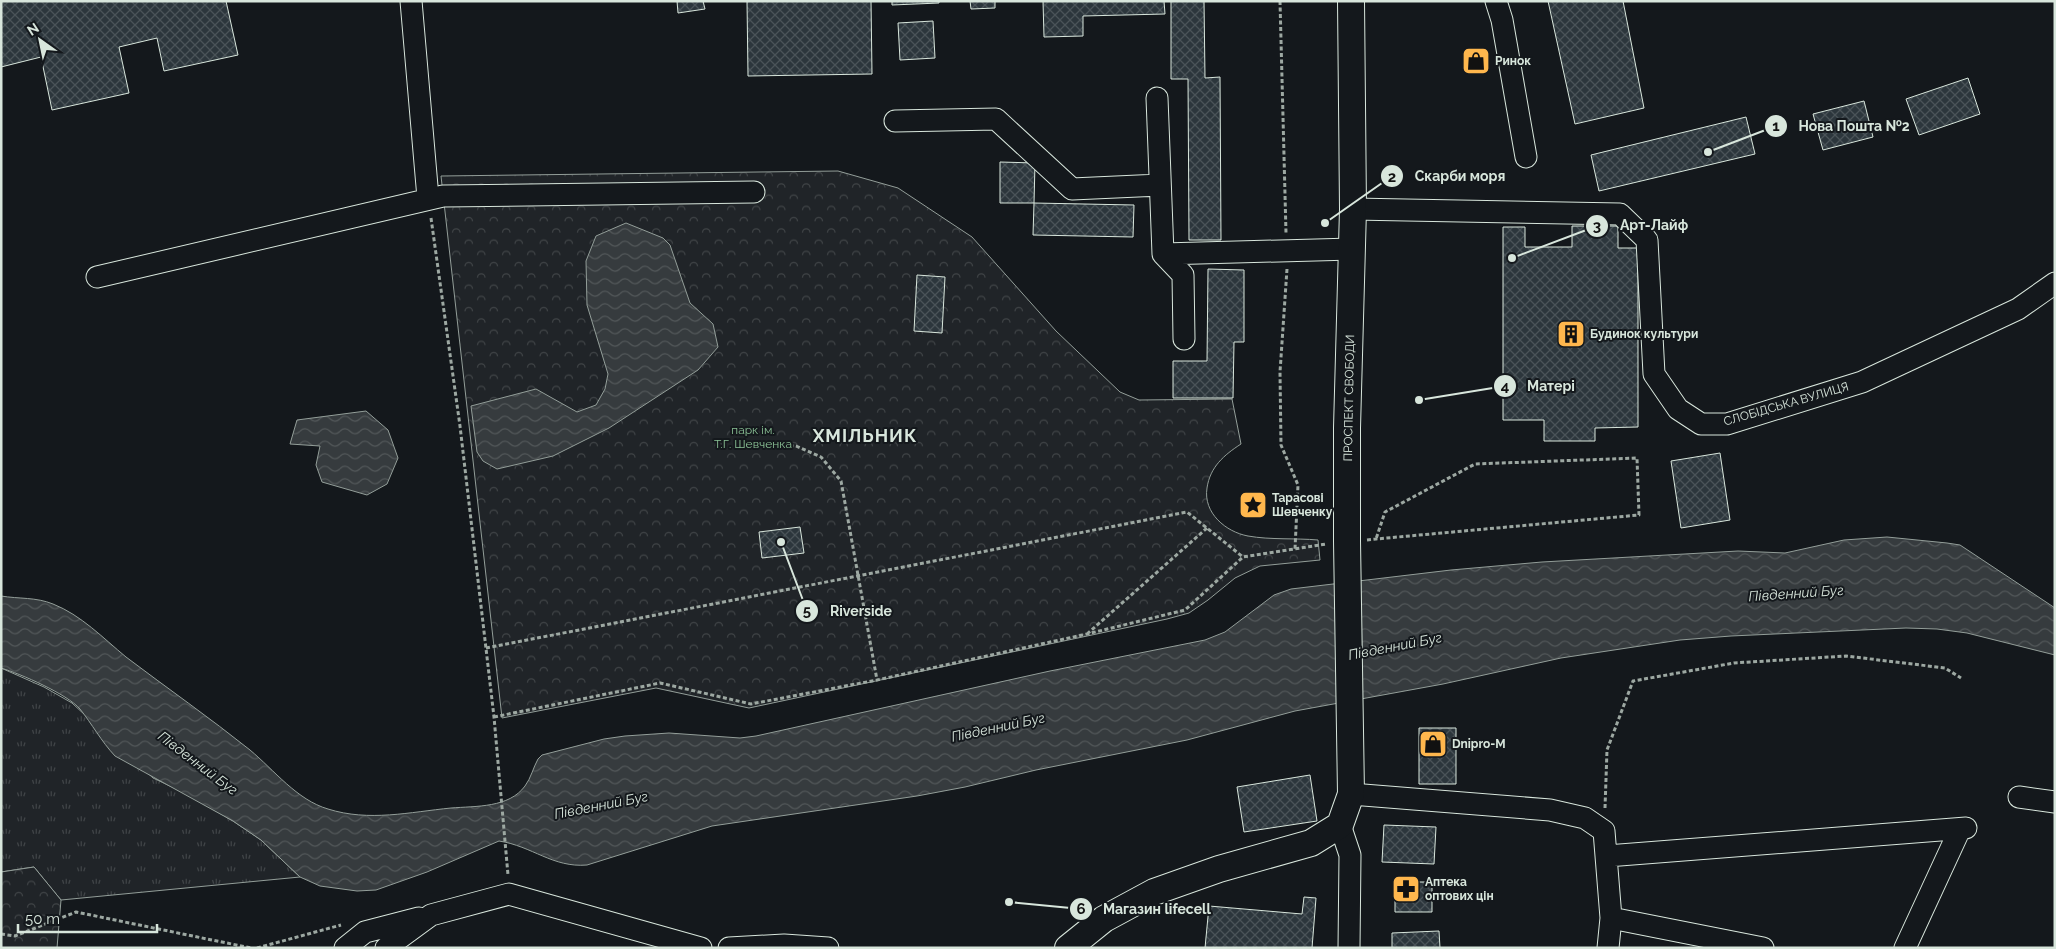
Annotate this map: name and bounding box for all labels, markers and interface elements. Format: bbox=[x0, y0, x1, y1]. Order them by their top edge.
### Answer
north arrow bbox=[15, 15, 65, 65]
text: N bbox=[24, 19, 42, 39]
shop icon: Ринок bbox=[1461, 46, 1491, 76]
place label: Ринок bbox=[1495, 54, 1531, 68]
callout: Нова Пошта №2 bbox=[1763, 111, 1919, 140]
text: 1 bbox=[1772, 117, 1780, 135]
text: Нова Пошта №2 bbox=[1798, 118, 1910, 134]
callout: Скарби моря bbox=[1380, 162, 1516, 191]
text: 2 bbox=[1388, 168, 1396, 186]
text: Скарби моря bbox=[1415, 168, 1505, 184]
callout: Арт-Лайф bbox=[1585, 211, 1698, 240]
text: 3 bbox=[1593, 217, 1601, 235]
text: Арт-Лайф bbox=[1620, 217, 1689, 233]
building icon: Будинок культури bbox=[1556, 319, 1586, 349]
place label: Будинок культури bbox=[1590, 327, 1698, 341]
street label: ПРОСПЕКТ СВОБОДИ bbox=[1341, 334, 1357, 462]
callout: Матері bbox=[1492, 372, 1585, 401]
text: 4 bbox=[1501, 377, 1510, 395]
text: Матері bbox=[1527, 378, 1575, 394]
street label: СЛОБІДСЬКА ВУЛИЦЯ bbox=[1722, 379, 1850, 429]
park label: парк ім. Т.Г. Шевченка bbox=[714, 423, 792, 451]
district label: ХМІЛЬНИК bbox=[812, 425, 917, 446]
place icon: Тарасові Шевченку bbox=[1238, 490, 1268, 520]
place label: Тарасові Шевченку bbox=[1272, 491, 1333, 519]
water label: Південний Буг bbox=[1748, 582, 1844, 604]
callout: Riverside bbox=[795, 596, 902, 625]
text: 5 bbox=[803, 602, 811, 620]
text: Riverside bbox=[830, 603, 893, 619]
water label: Південний Буг bbox=[1347, 629, 1444, 663]
water label: Південний Буг bbox=[950, 709, 1047, 745]
water label: Південний Буг bbox=[155, 728, 241, 798]
shop icon: Dnipro-M bbox=[1418, 729, 1448, 759]
place label: Dnipro-M bbox=[1452, 737, 1506, 751]
water label: Південний Буг bbox=[553, 788, 650, 822]
pharmacy icon: Аптека оптових цін bbox=[1391, 874, 1421, 904]
place label: Аптека оптових цін bbox=[1425, 875, 1494, 903]
callout: Магазин lifecell bbox=[1068, 894, 1221, 923]
text: 6 bbox=[1076, 900, 1086, 918]
text: Магазин lifecell bbox=[1103, 901, 1212, 917]
scale bar bbox=[18, 902, 156, 934]
text: 50 m bbox=[25, 910, 60, 928]

